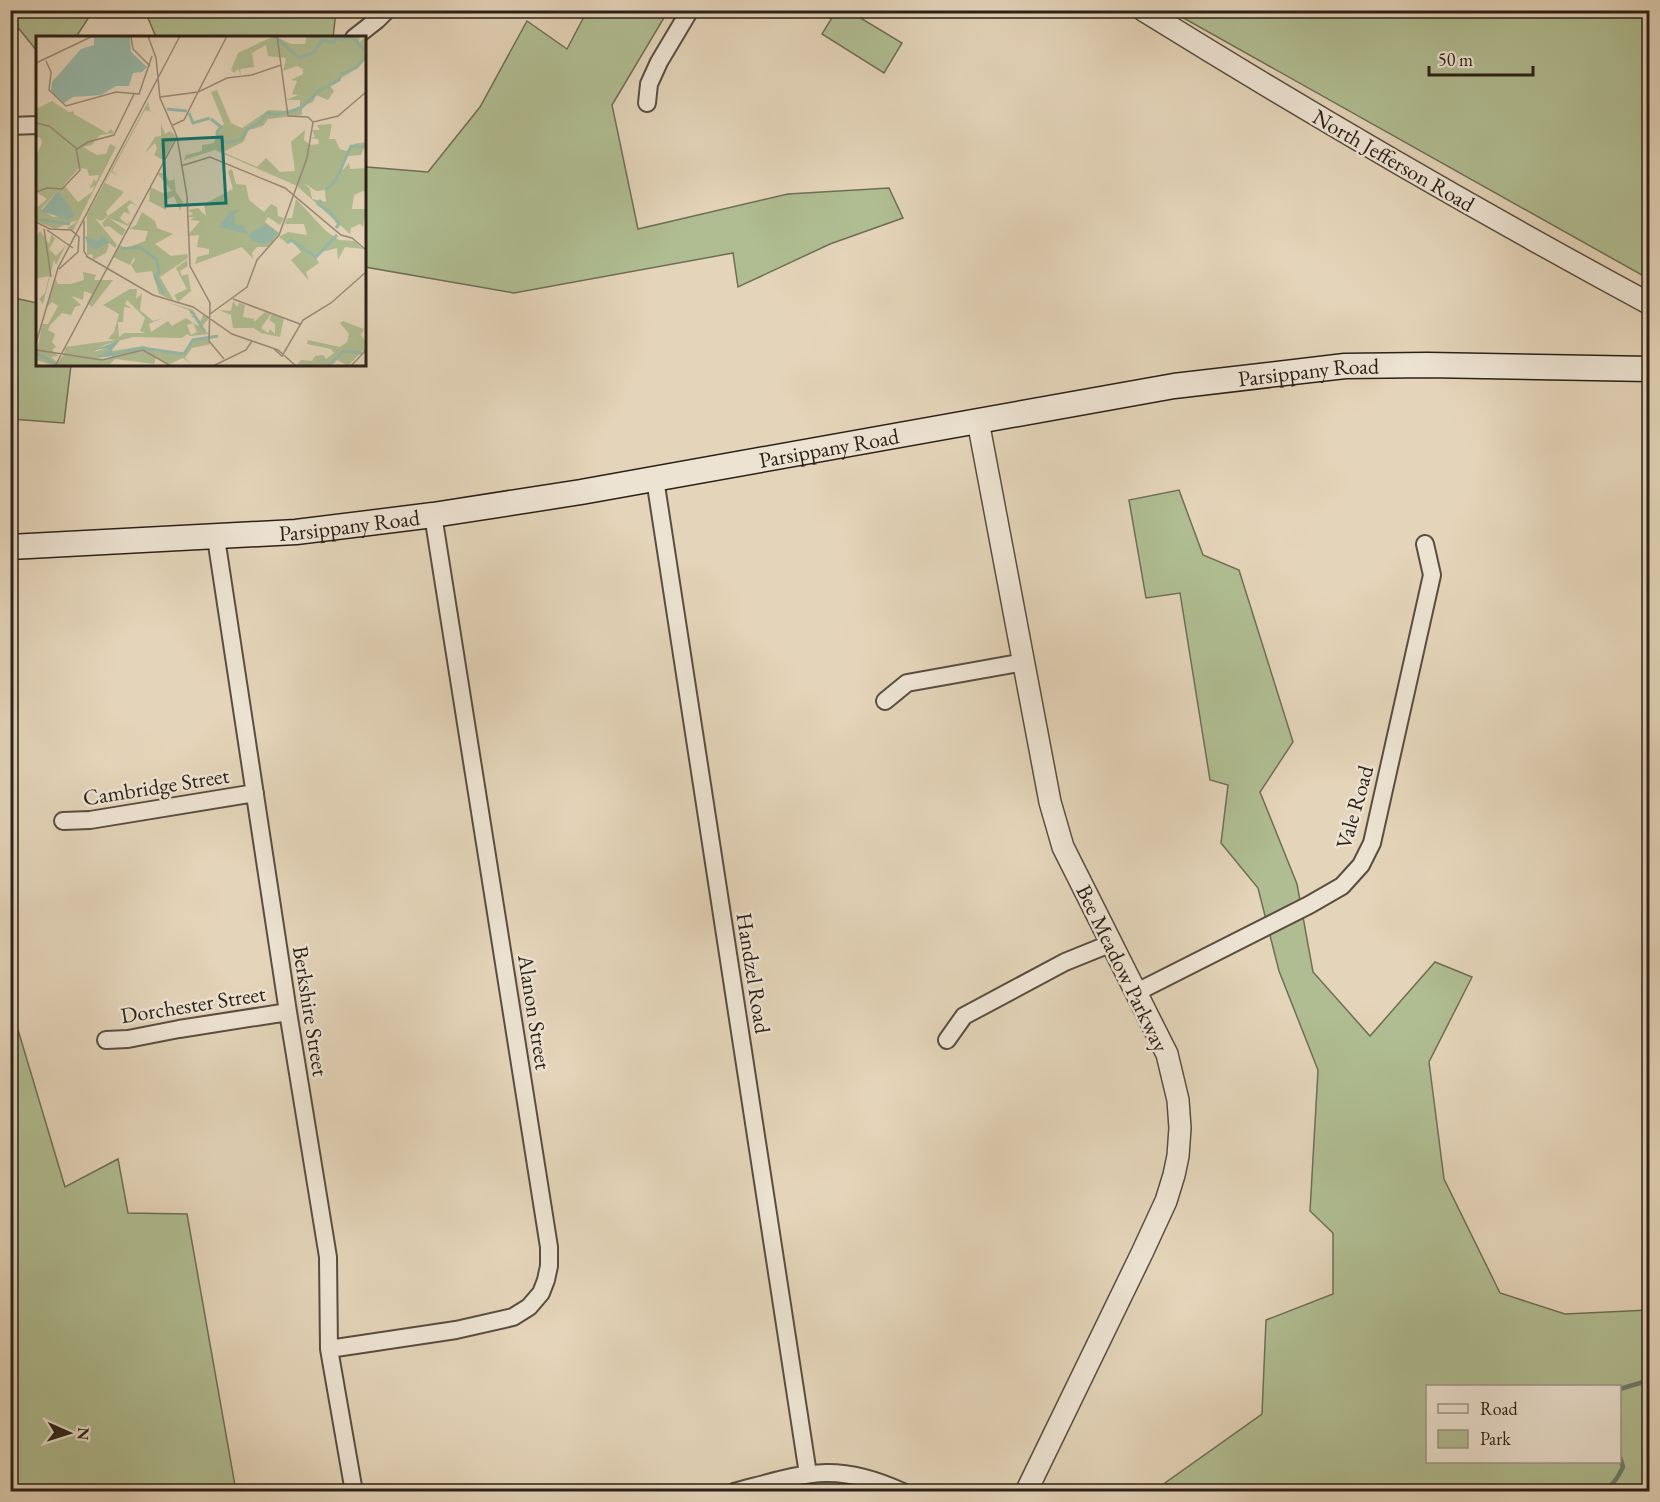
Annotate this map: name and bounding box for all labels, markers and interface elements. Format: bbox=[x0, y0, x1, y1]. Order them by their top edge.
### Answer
inset map bbox=[36, 36, 366, 366]
scale bar bbox=[1429, 39, 1532, 77]
text: 50 m bbox=[1438, 48, 1473, 71]
street label: North Jefferson Road bbox=[1307, 102, 1481, 219]
street label: Parsippany Road bbox=[1236, 352, 1380, 393]
street label: Parsippany Road bbox=[757, 421, 902, 475]
street label: Parsippany Road bbox=[278, 503, 422, 548]
street label: Cambridge Street bbox=[81, 761, 231, 812]
street label: Vale Road bbox=[1329, 761, 1380, 852]
street label: Bee Meadow Parkway bbox=[1069, 880, 1176, 1057]
street label: Handzel Road bbox=[730, 911, 778, 1036]
street label: Berkshire Street bbox=[286, 944, 335, 1078]
street label: Alanon Street bbox=[511, 951, 558, 1072]
street label: Dorchester Street bbox=[119, 979, 268, 1030]
legend bbox=[1426, 1385, 1621, 1463]
text: Road bbox=[1480, 1397, 1519, 1420]
north arrow bbox=[39, 1403, 99, 1463]
text: N bbox=[73, 1427, 94, 1441]
text: Park bbox=[1480, 1427, 1511, 1450]

